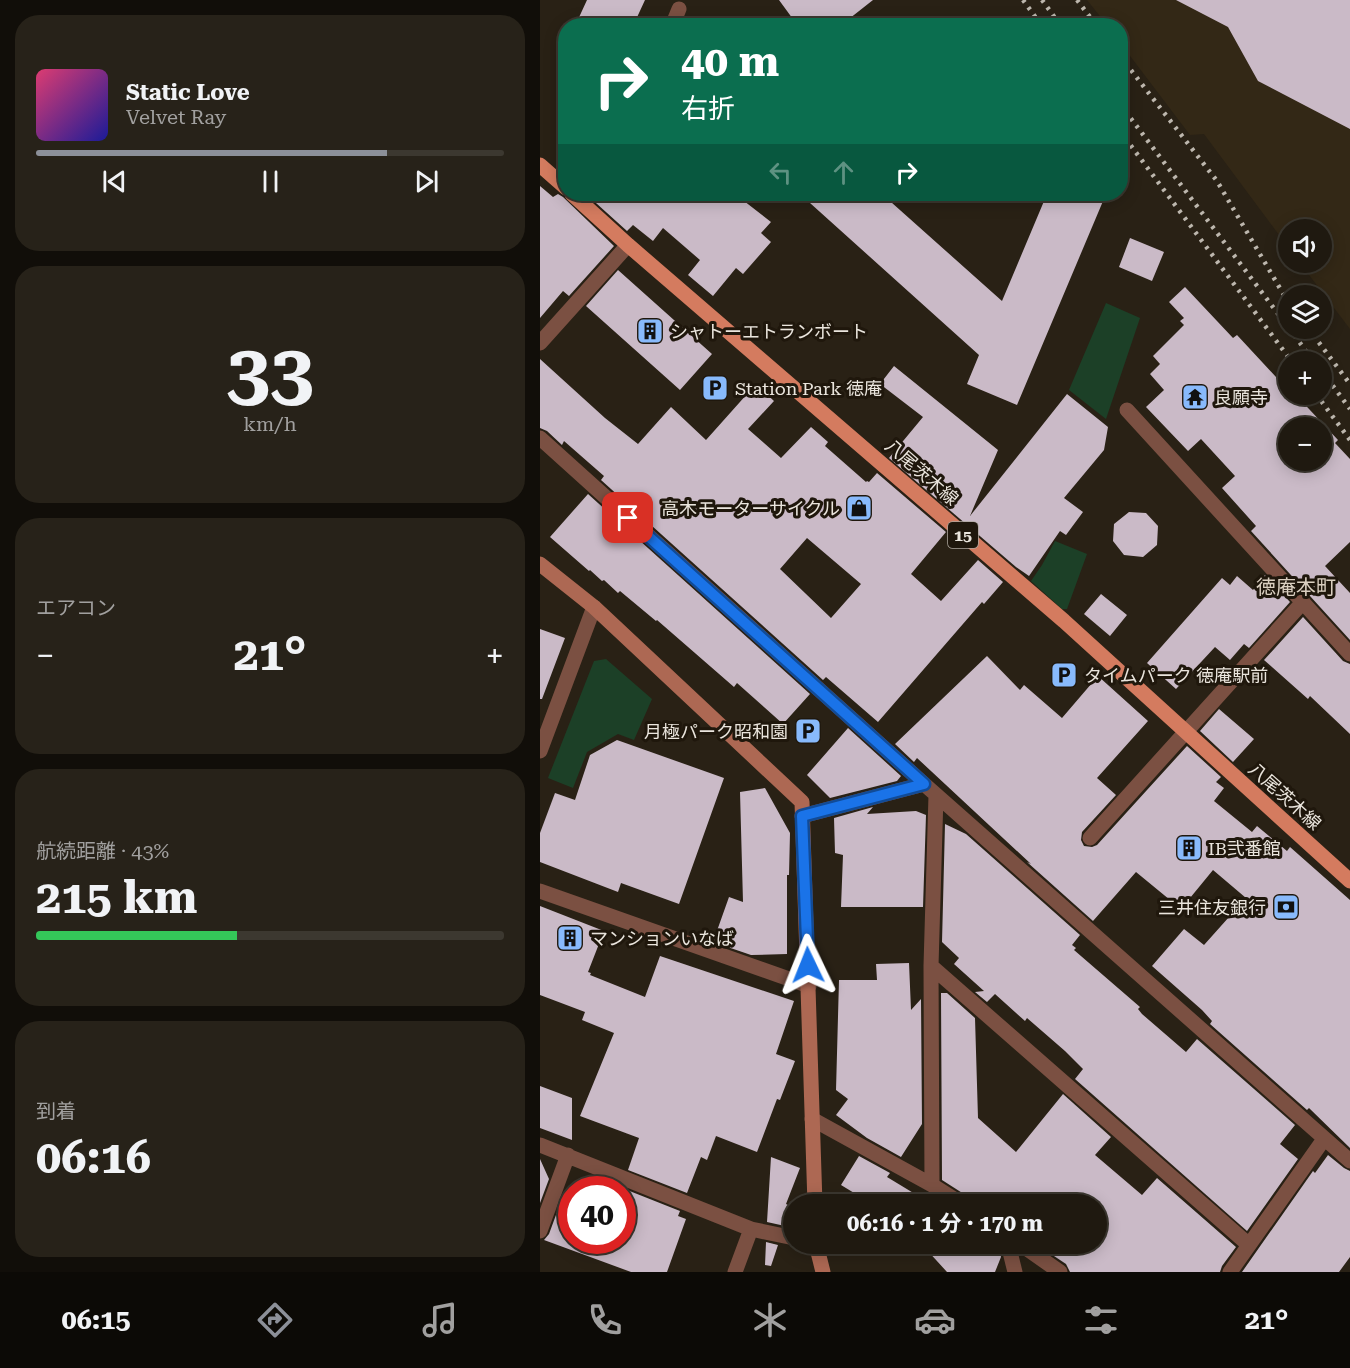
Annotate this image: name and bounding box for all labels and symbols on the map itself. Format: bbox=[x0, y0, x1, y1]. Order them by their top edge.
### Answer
building icon: シャトーエトランボート bbox=[635, 316, 665, 346]
place label: シャトーエトランボート bbox=[670, 321, 868, 342]
parking icon: Station Park 徳庵 bbox=[700, 373, 730, 403]
place label: Station Park 徳庵 bbox=[735, 378, 882, 399]
temple icon: 良願寺 bbox=[1180, 382, 1210, 412]
place label: 良願寺 bbox=[1214, 387, 1268, 408]
street label: 八尾茨木線 bbox=[881, 435, 963, 509]
pin bbox=[602, 492, 653, 543]
shop icon: 高木モーターサイクル bbox=[844, 493, 874, 523]
place label: 高木モーターサイクル bbox=[661, 498, 840, 519]
road number: 15 bbox=[948, 522, 978, 548]
district label: 徳庵本町 bbox=[1256, 575, 1336, 599]
parking icon: タイムパーク 徳庵駅前 bbox=[1049, 660, 1079, 690]
place label: タイムパーク 徳庵駅前 bbox=[1084, 665, 1268, 686]
parking icon: 月極パーク昭和園 bbox=[793, 716, 823, 746]
place label: 月極パーク昭和園 bbox=[644, 721, 788, 742]
street label: 八尾茨木線 bbox=[1245, 758, 1325, 834]
building icon: IB弐番館 bbox=[1174, 833, 1204, 863]
place label: IB弐番館 bbox=[1208, 838, 1281, 859]
bank icon: 三井住友銀行 bbox=[1271, 892, 1301, 922]
place label: 三井住友銀行 bbox=[1158, 897, 1266, 918]
building icon: マンションいなば bbox=[555, 923, 585, 953]
place label: マンションいなば bbox=[590, 928, 734, 949]
position arrow bbox=[776, 933, 840, 997]
speed limit sign: 40 bbox=[558, 1176, 636, 1254]

